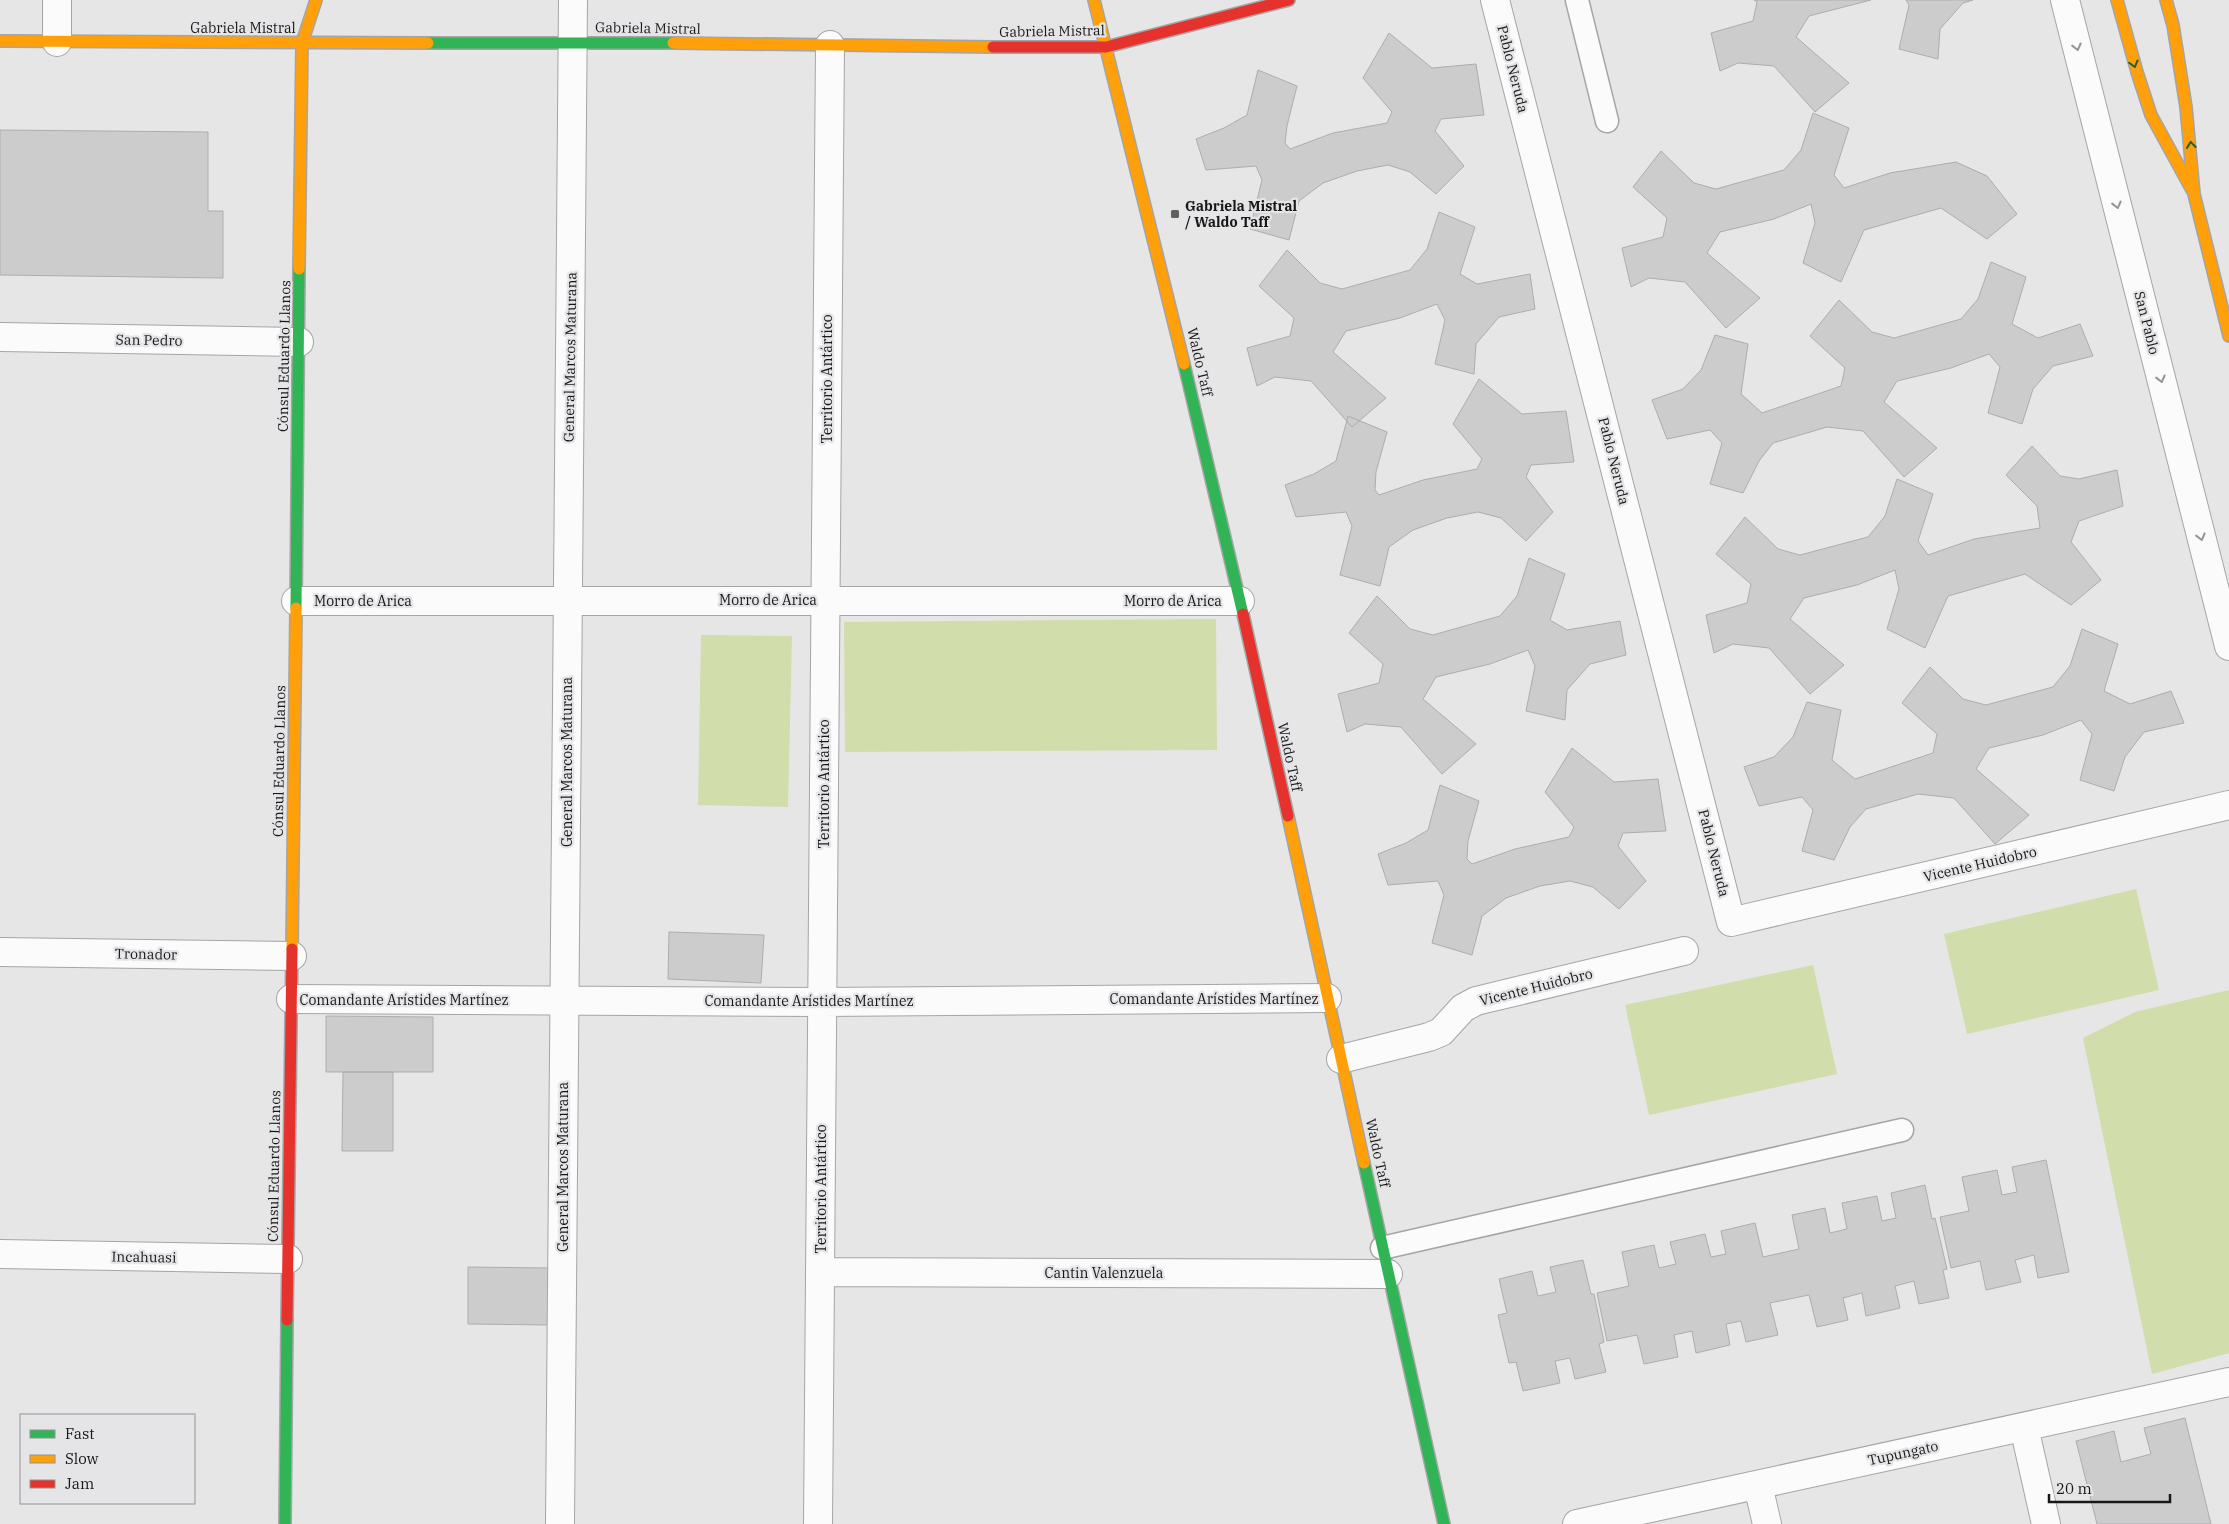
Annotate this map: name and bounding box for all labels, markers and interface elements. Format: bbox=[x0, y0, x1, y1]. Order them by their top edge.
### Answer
street label: Gabriela Mistral bbox=[595, 18, 701, 38]
street label: Gabriela Mistral bbox=[190, 19, 296, 37]
street label: Gabriela Mistral bbox=[999, 21, 1105, 41]
street label: Pablo Neruda bbox=[1493, 23, 1533, 115]
one-way arrow bbox=[2071, 43, 2082, 52]
one-way arrow bbox=[2129, 59, 2139, 67]
one-way arrow bbox=[2185, 141, 2196, 149]
place label: Gabriela Mistral / Waldo Taff bbox=[1185, 197, 1297, 231]
one-way arrow bbox=[2111, 200, 2122, 209]
marker: Gabriela Mistral / Waldo Taff bbox=[1169, 208, 1181, 220]
street label: General Marcos Maturana bbox=[560, 271, 580, 442]
street label: Cónsul Eduardo Llanos bbox=[274, 280, 294, 432]
street label: San Pablo bbox=[2130, 289, 2164, 357]
street label: Territorio Antártico bbox=[818, 314, 836, 444]
street label: Waldo Taff bbox=[1183, 326, 1217, 399]
street label: San Pedro bbox=[115, 330, 183, 350]
one-way arrow bbox=[2156, 375, 2166, 383]
street label: Pablo Neruda bbox=[1594, 415, 1634, 507]
one-way arrow bbox=[2195, 532, 2206, 541]
street label: Morro de Arica bbox=[719, 591, 817, 609]
street label: Morro de Arica bbox=[314, 592, 412, 610]
street label: Morro de Arica bbox=[1124, 592, 1222, 610]
street label: General Marcos Maturana bbox=[558, 677, 576, 847]
street label: Cónsul Eduardo Llanos bbox=[269, 685, 289, 837]
street label: Territorio Antártico bbox=[815, 719, 833, 849]
street label: Waldo Taff bbox=[1274, 721, 1306, 794]
street label: Pablo Neruda bbox=[1694, 807, 1734, 899]
street label: Vicente Huidobro bbox=[1922, 842, 2038, 886]
street label: Tronador bbox=[115, 944, 178, 964]
street label: Vicente Huidobro bbox=[1478, 964, 1594, 1010]
street label: Comandante Arístides Martínez bbox=[1109, 990, 1319, 1008]
street label: Comandante Arístides Martínez bbox=[299, 991, 509, 1009]
street label: Comandante Arístides Martínez bbox=[704, 992, 914, 1010]
street label: General Marcos Maturana bbox=[554, 1082, 572, 1252]
street label: Cónsul Eduardo Llanos bbox=[264, 1090, 284, 1242]
street label: Waldo Taff bbox=[1362, 1117, 1394, 1190]
street label: Territorio Antártico bbox=[812, 1124, 830, 1254]
street label: Incahuasi bbox=[111, 1247, 177, 1267]
street label: Cantin Valenzuela bbox=[1045, 1264, 1164, 1282]
legend bbox=[20, 1414, 195, 1504]
text: Fast bbox=[65, 1424, 95, 1443]
street label: Tupungato bbox=[1866, 1437, 1940, 1469]
text: Slow bbox=[65, 1449, 99, 1468]
scale bar bbox=[2049, 1472, 2170, 1504]
text: Jam bbox=[65, 1474, 94, 1493]
text: 20 m bbox=[2056, 1479, 2092, 1498]

